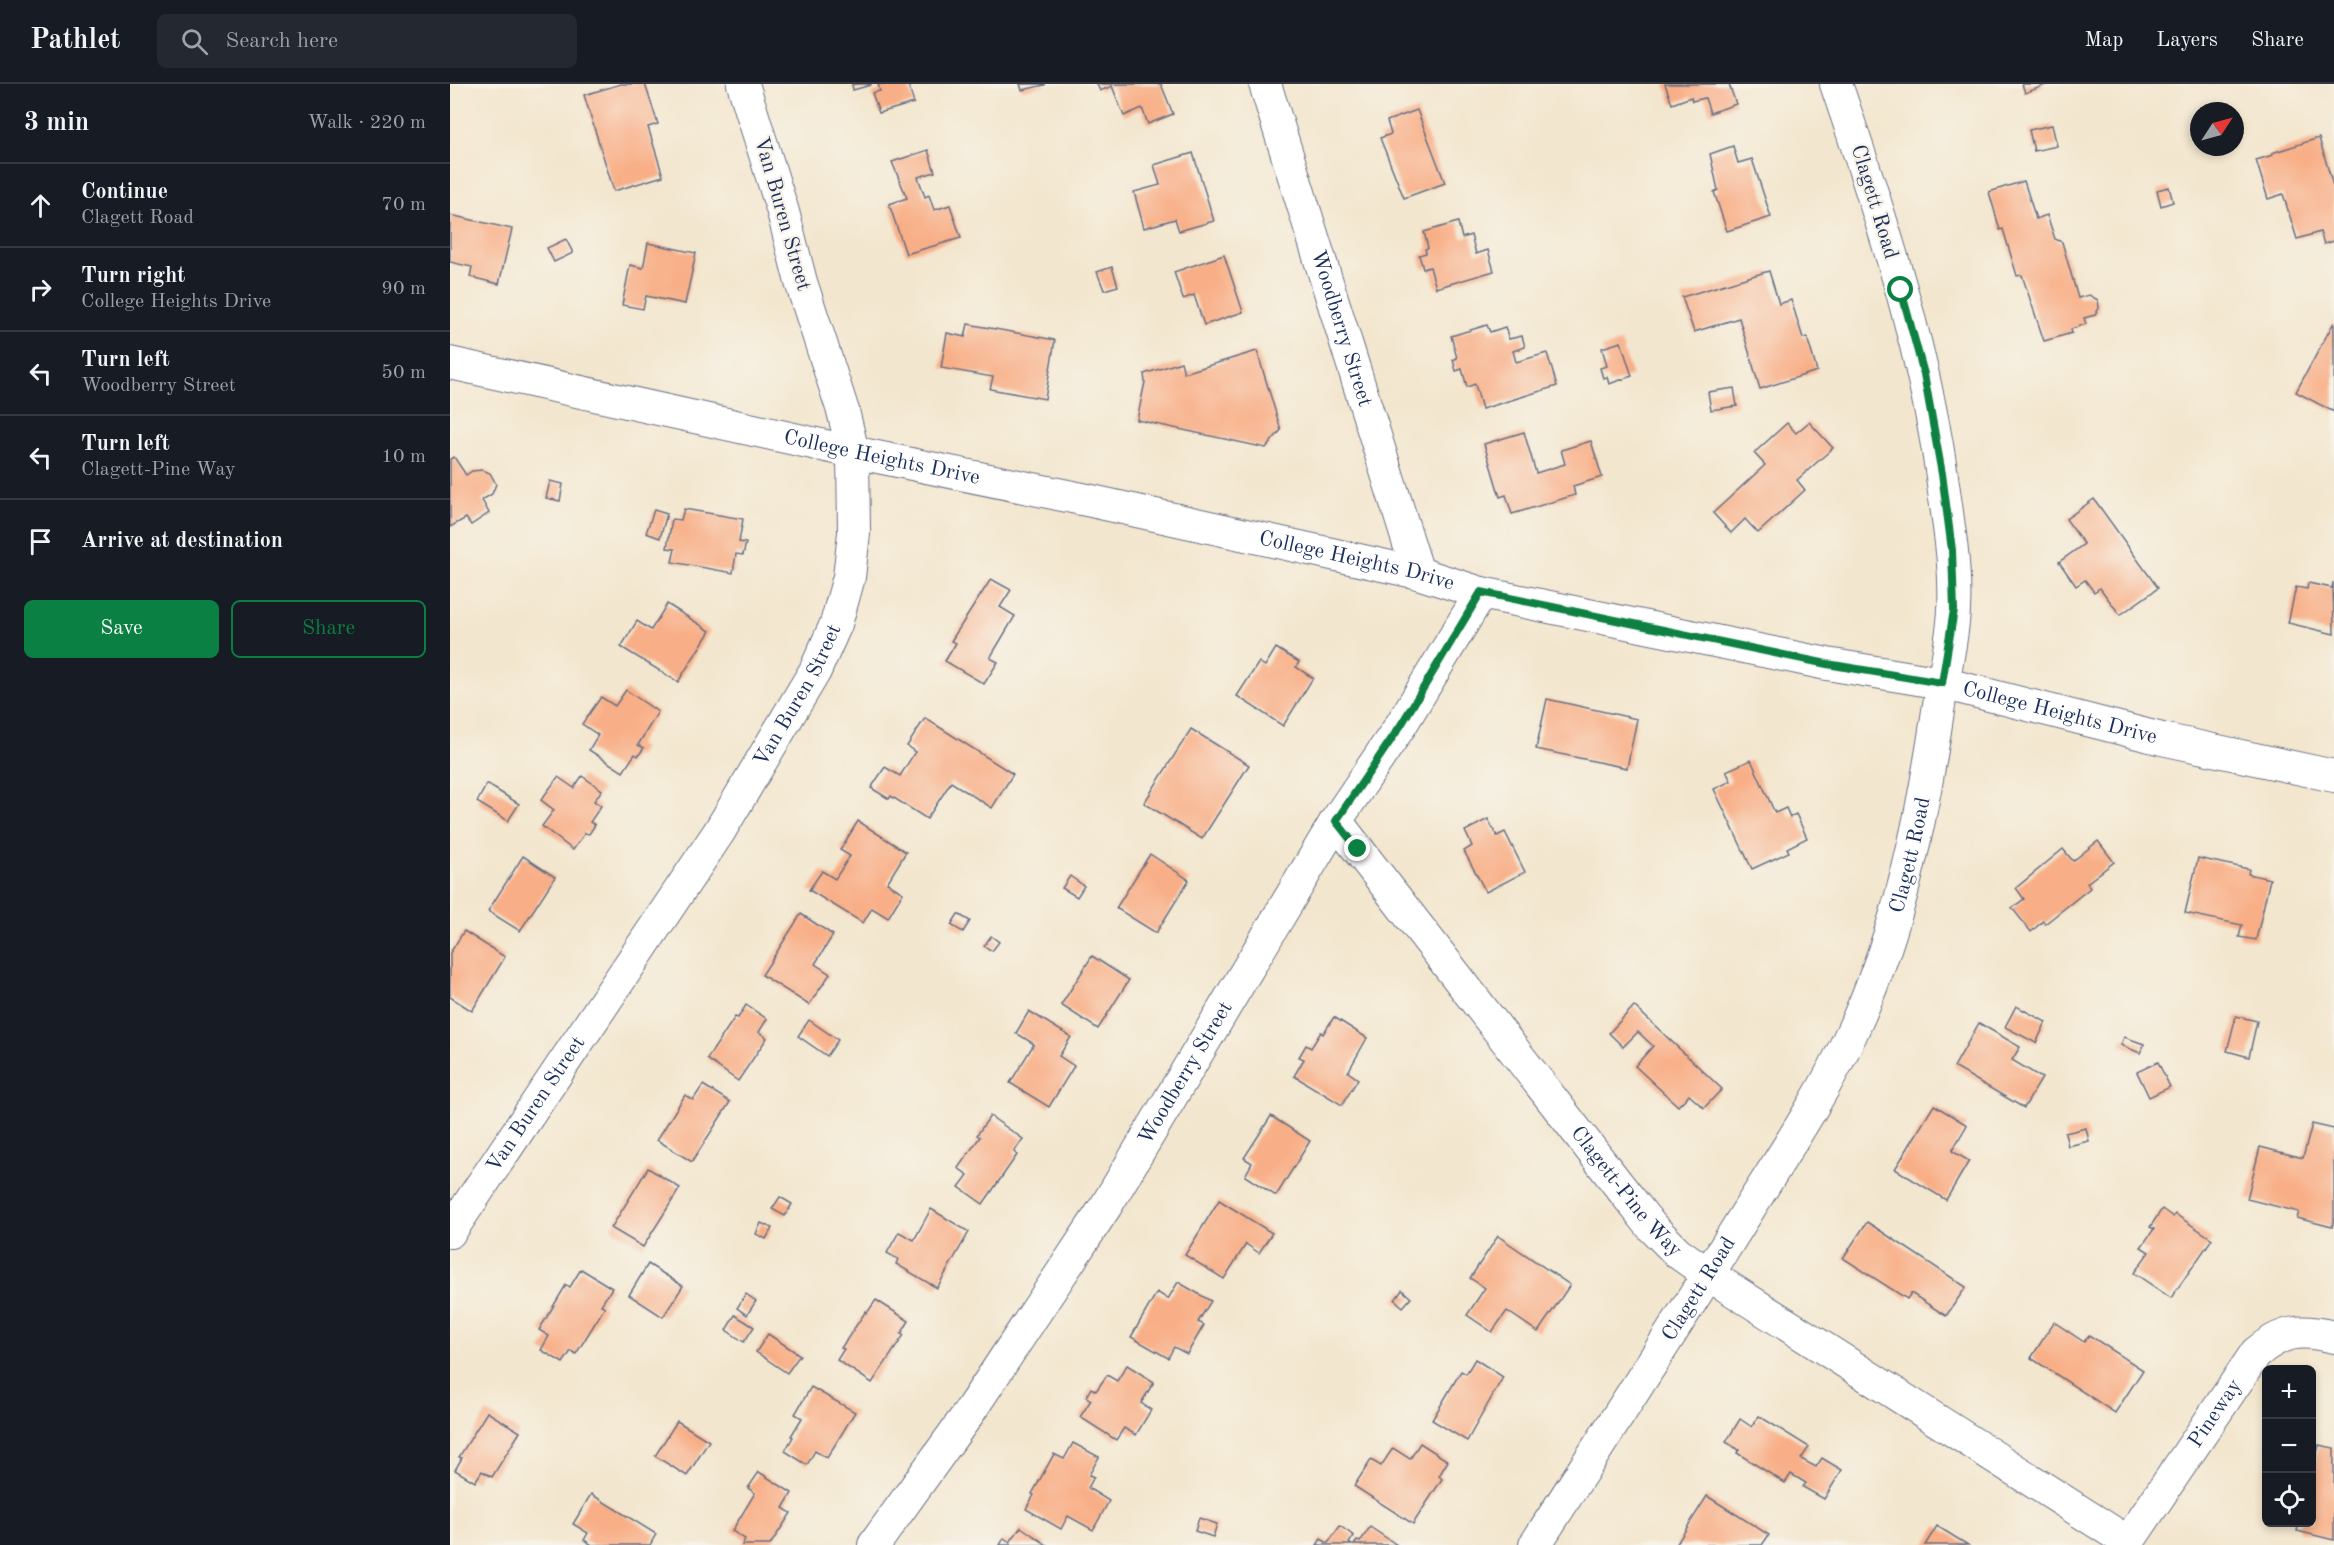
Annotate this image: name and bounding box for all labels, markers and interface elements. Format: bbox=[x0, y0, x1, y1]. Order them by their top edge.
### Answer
search box bbox=[157, 14, 577, 68]
icon: search bbox=[178, 25, 211, 58]
text: Pathlet bbox=[30, 27, 121, 55]
text: Search here bbox=[226, 30, 338, 52]
text: Map bbox=[2084, 30, 2123, 51]
text: Layers bbox=[2156, 30, 2218, 51]
text: Share bbox=[2251, 30, 2304, 51]
north arrow bbox=[2190, 102, 2244, 156]
text: 3 min bbox=[24, 110, 89, 136]
text: Walk · 220 m bbox=[307, 113, 426, 133]
street label: Van Buren Street bbox=[750, 135, 814, 293]
street label: Clagett Road bbox=[1847, 142, 1901, 262]
text: Continue bbox=[81, 181, 168, 203]
icon: ahead bbox=[24, 189, 57, 222]
text: 70 m bbox=[381, 195, 426, 215]
text: Clagett Road bbox=[81, 208, 194, 228]
street label: Woodberry Street bbox=[1307, 248, 1376, 409]
text: Turn right bbox=[81, 265, 185, 287]
icon: right bbox=[24, 273, 57, 306]
route start bbox=[1887, 276, 1913, 302]
text: 90 m bbox=[381, 279, 426, 299]
text: College Heights Drive bbox=[81, 292, 271, 312]
text: Turn left bbox=[81, 349, 170, 371]
icon: left bbox=[24, 357, 57, 390]
text: 50 m bbox=[381, 363, 426, 383]
text: Woodberry Street bbox=[81, 376, 236, 396]
street label: College Heights Drive bbox=[782, 427, 982, 488]
text: Turn left bbox=[81, 433, 170, 455]
icon: left bbox=[24, 441, 57, 474]
text: 10 m bbox=[381, 447, 426, 467]
text: Clagett-Pine Way bbox=[81, 460, 236, 480]
icon: arrive bbox=[24, 525, 57, 558]
street label: College Heights Drive bbox=[1257, 528, 1457, 594]
text: Arrive at destination bbox=[81, 530, 283, 552]
button: Save bbox=[24, 600, 219, 658]
button: Share bbox=[231, 600, 426, 658]
street label: Van Buren Street bbox=[750, 621, 845, 770]
street label: College Heights Drive bbox=[1960, 678, 2159, 748]
street label: Clagett Road bbox=[1886, 795, 1934, 916]
route end bbox=[1344, 835, 1370, 861]
street label: Woodberry Street bbox=[1135, 998, 1236, 1148]
street label: Van Buren Street bbox=[483, 1032, 589, 1176]
street label: Clagett-Pine Way bbox=[1567, 1122, 1686, 1261]
street label: Clagett Road bbox=[1658, 1233, 1739, 1345]
map controls bbox=[2262, 1365, 2316, 1527]
button: + bbox=[2262, 1365, 2316, 1419]
street label: Pineway bbox=[2185, 1375, 2246, 1451]
button: − bbox=[2262, 1419, 2316, 1473]
button: locate bbox=[2262, 1473, 2316, 1527]

